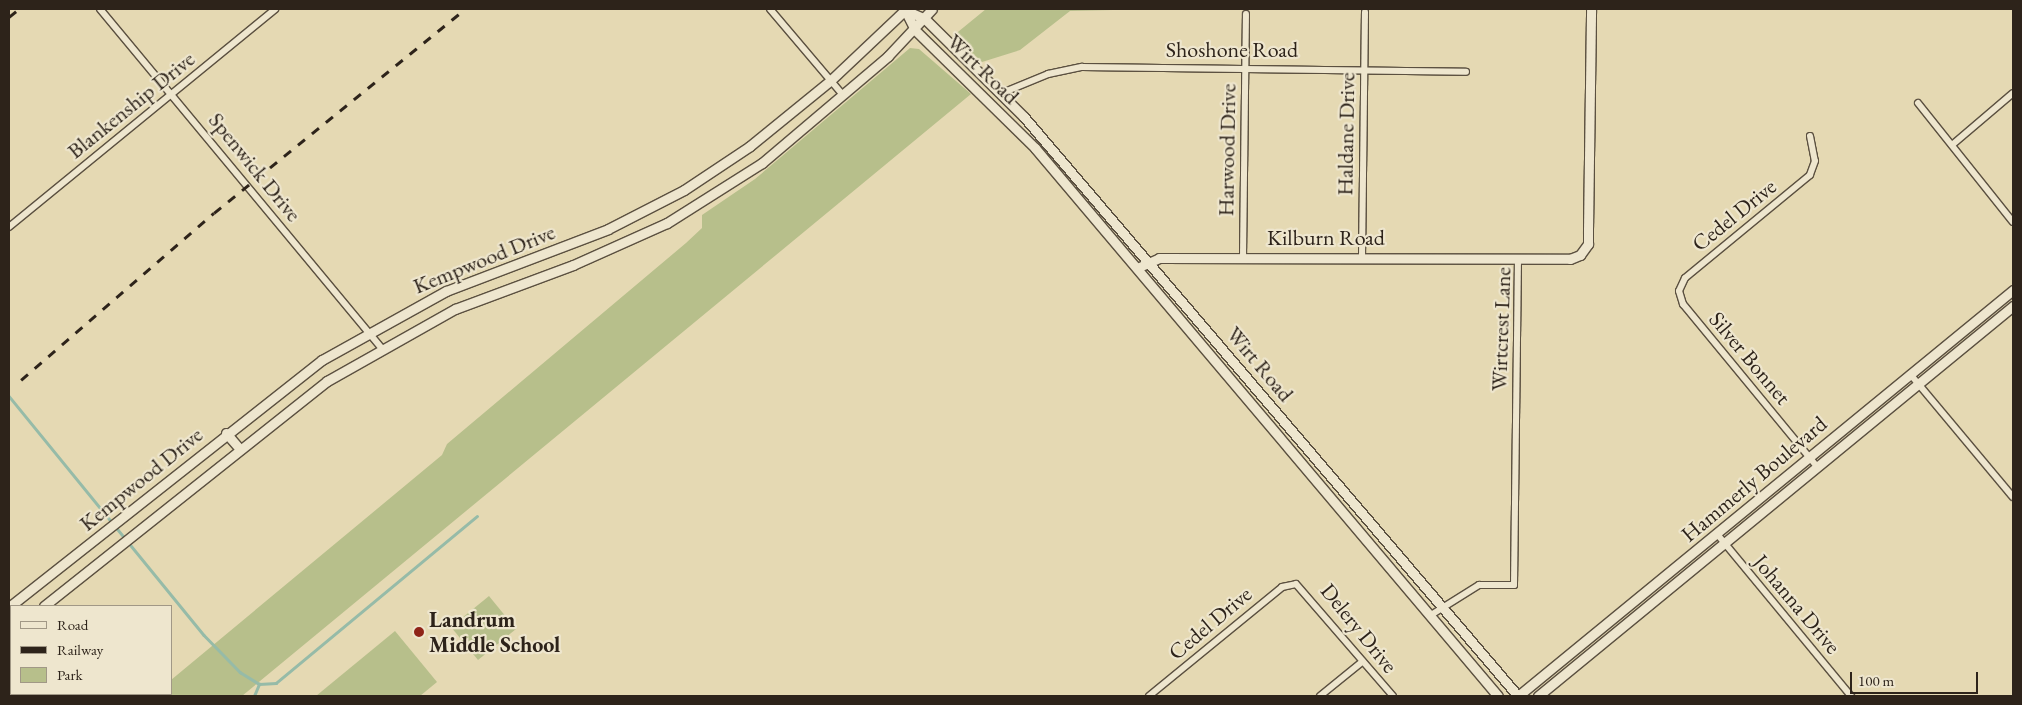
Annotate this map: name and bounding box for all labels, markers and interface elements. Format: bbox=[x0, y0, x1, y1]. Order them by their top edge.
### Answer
street label: Wirt Road bbox=[942, 28, 1024, 110]
street label: Shoshone Road bbox=[1166, 37, 1298, 63]
street label: Blankenship Drive bbox=[62, 46, 200, 164]
street label: Haldane Drive bbox=[1332, 72, 1360, 196]
street label: Harwood Drive bbox=[1213, 83, 1241, 217]
street label: Spenwick Drive bbox=[203, 107, 307, 227]
street label: Cedel Drive bbox=[1687, 173, 1781, 257]
street label: Kempwood Drive bbox=[409, 219, 559, 299]
street label: Kilburn Road bbox=[1267, 225, 1385, 251]
street label: Wirtcrest Lane bbox=[1486, 267, 1516, 391]
street label: Silver Bonnet bbox=[1704, 306, 1796, 410]
street label: Wirt Road bbox=[1221, 321, 1299, 407]
street label: Hammerly Boulevard bbox=[1676, 410, 1832, 548]
street label: Kempwood Drive bbox=[74, 421, 208, 537]
street label: Johanna Drive bbox=[1748, 549, 1846, 659]
street label: Delery Drive bbox=[1315, 578, 1403, 678]
street label: Cedel Drive bbox=[1163, 581, 1257, 665]
legend bbox=[10, 605, 172, 695]
place label: Landrum Middle School bbox=[429, 606, 560, 658]
text: Road bbox=[57, 615, 88, 634]
marker: Landrum Middle School bbox=[413, 626, 425, 638]
text: Railway bbox=[57, 640, 103, 659]
scale bar bbox=[1852, 662, 1980, 694]
text: Park bbox=[57, 665, 83, 684]
text: 100 m bbox=[1858, 671, 1894, 690]

